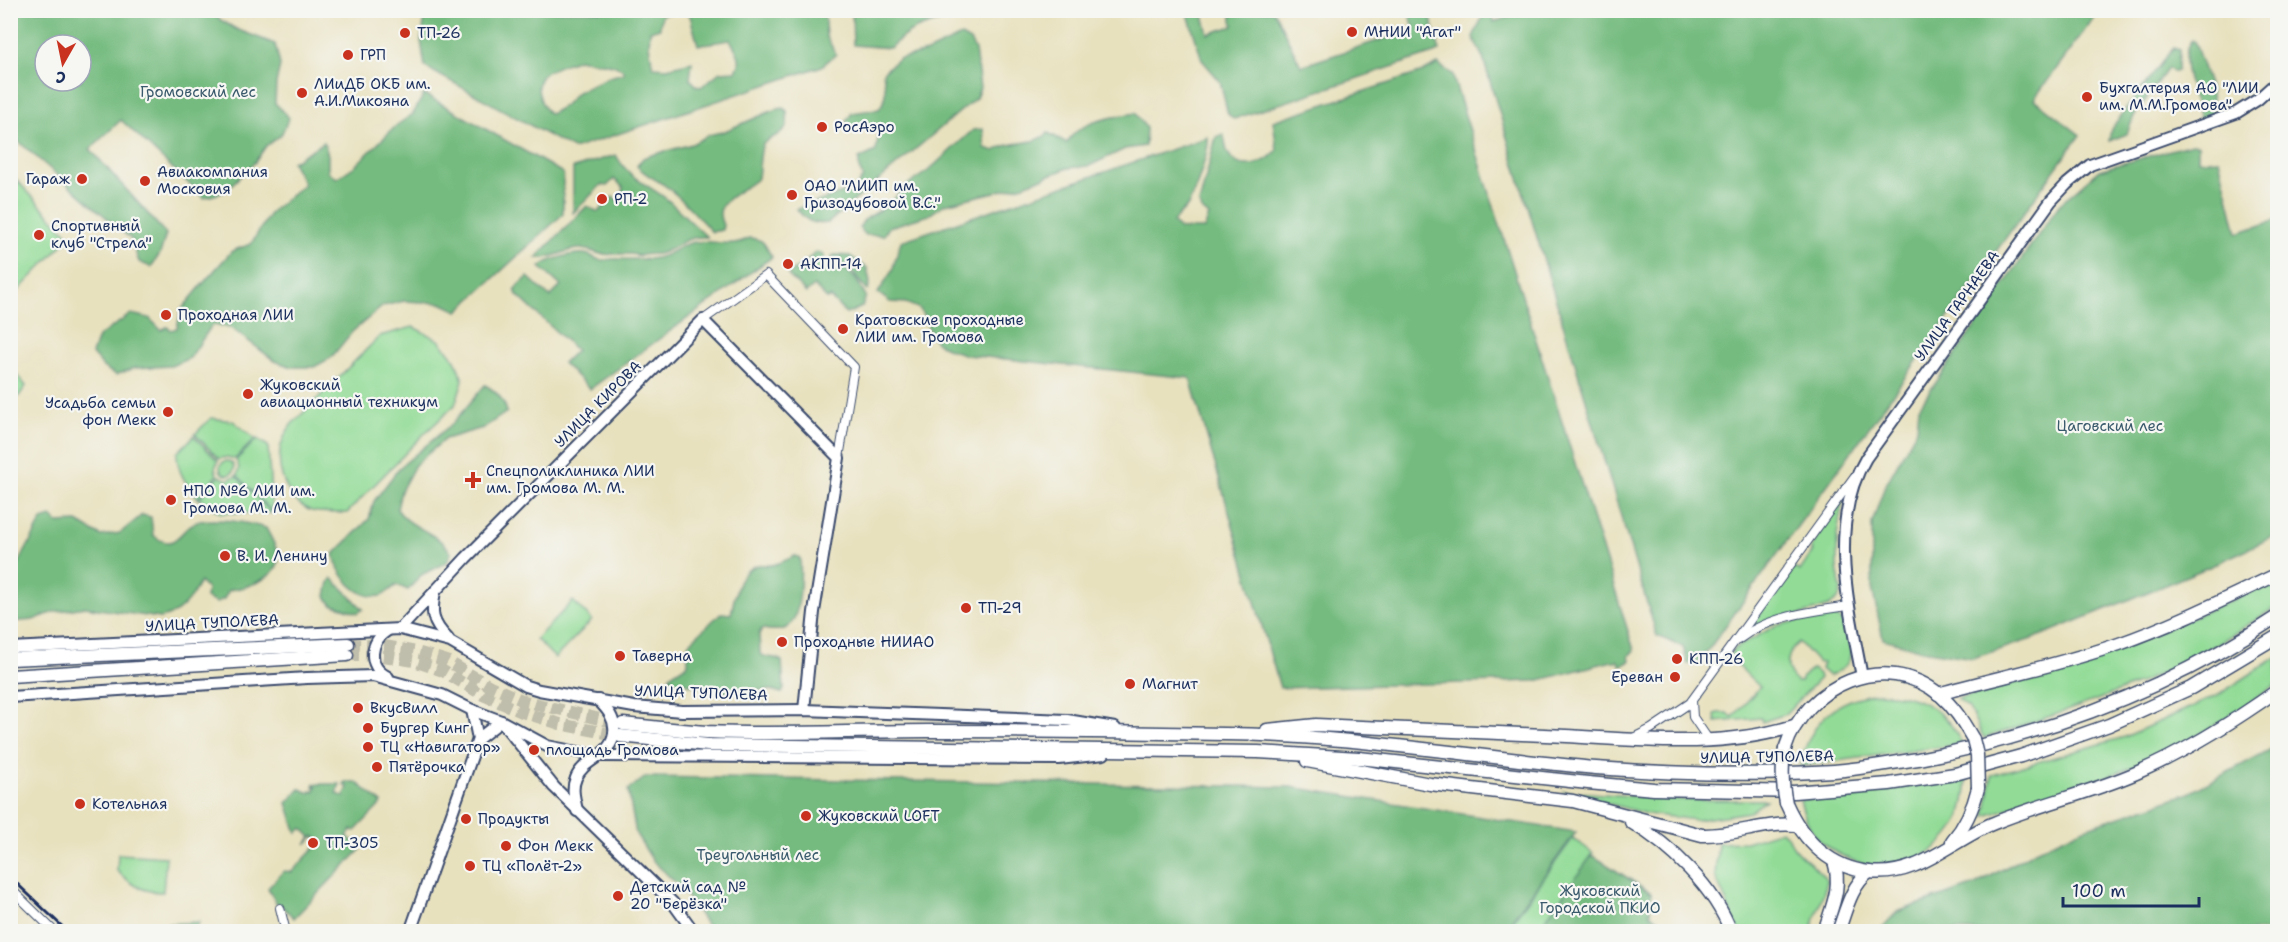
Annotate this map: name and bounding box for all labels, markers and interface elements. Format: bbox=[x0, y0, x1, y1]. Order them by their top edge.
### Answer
place label: МНИИ "Агат" bbox=[1364, 22, 1461, 42]
place label: ТП-26 bbox=[417, 23, 461, 43]
marker: МНИИ "Агат" bbox=[1345, 25, 1359, 39]
marker: ТП-26 bbox=[398, 26, 412, 40]
north arrow bbox=[33, 33, 93, 93]
place label: ГРП bbox=[360, 45, 386, 65]
marker: ГРП bbox=[341, 48, 355, 62]
text: С bbox=[54, 66, 67, 88]
place label: ЛИиДБ ОКБ им. А.И.Микояна bbox=[314, 74, 431, 111]
place label: Бухгалтерия АО "ЛИИ им. М.М.Громова" bbox=[2099, 78, 2259, 115]
park label: Громовский лес bbox=[140, 82, 256, 102]
marker: ЛИиДБ ОКБ им. А.И.Микояна bbox=[295, 86, 309, 100]
marker: Бухгалтерия АО "ЛИИ им. М.М.Громова" bbox=[2080, 90, 2094, 104]
place label: РосАэро bbox=[834, 117, 895, 137]
marker: РосАэро bbox=[815, 120, 829, 134]
place label: Авиакомпания Московия bbox=[157, 162, 268, 199]
place label: Гараж bbox=[26, 169, 71, 189]
marker: Гараж bbox=[75, 172, 89, 186]
marker: Авиакомпания Московия bbox=[138, 174, 152, 188]
place label: ОАО "ЛИИП им. Гризодубовой В.С." bbox=[804, 176, 941, 213]
marker: ОАО "ЛИИП им. Гризодубовой В.С." bbox=[785, 188, 799, 202]
place label: РП-2 bbox=[614, 189, 647, 209]
marker: РП-2 bbox=[595, 192, 609, 206]
place label: Спортивный клуб "Стрела" bbox=[51, 216, 152, 253]
marker: Спортивный клуб "Стрела" bbox=[32, 228, 46, 242]
street label: УЛИЦА ГАРНАЕВА bbox=[1910, 246, 2004, 366]
place label: АКПП-14 bbox=[800, 254, 862, 274]
marker: АКПП-14 bbox=[781, 257, 795, 271]
place label: Проходная ЛИИ bbox=[178, 305, 294, 325]
marker: Проходная ЛИИ bbox=[159, 308, 173, 322]
place label: Кратовские проходные ЛИИ им. Громова bbox=[855, 310, 1024, 347]
marker: Кратовские проходные ЛИИ им. Громова bbox=[836, 322, 850, 336]
street label: УЛИЦА КИРОВА bbox=[550, 356, 646, 452]
place label: Жуковский авиационный техникум bbox=[260, 375, 438, 412]
marker: Жуковский авиационный техникум bbox=[241, 387, 255, 401]
place label: Усадьба семьи фон Мекк bbox=[45, 393, 156, 430]
marker: Усадьба семьи фон Мекк bbox=[161, 405, 175, 419]
park label: Цаговский лес bbox=[2057, 416, 2163, 436]
place label: Спецполиклиника ЛИИ им. Громова М. М. bbox=[486, 461, 655, 498]
marker: Спецполиклиника ЛИИ им. Громова М. М. bbox=[464, 471, 482, 489]
place label: НПО №6 ЛИИ им. Громова М. М. bbox=[183, 481, 315, 518]
marker: НПО №6 ЛИИ им. Громова М. М. bbox=[164, 493, 178, 507]
place label: В. И. Ленину bbox=[237, 546, 328, 566]
marker: В. И. Ленину bbox=[218, 549, 232, 563]
place label: ТП-29 bbox=[978, 598, 1022, 618]
marker: ТП-29 bbox=[959, 601, 973, 615]
street label: УЛИЦА ТУПОЛЕВА bbox=[145, 610, 279, 636]
place label: Проходные НИИАО bbox=[794, 632, 934, 652]
marker: Проходные НИИАО bbox=[775, 635, 789, 649]
place label: Таверна bbox=[632, 646, 692, 666]
marker: Таверна bbox=[613, 649, 627, 663]
place label: КПП-26 bbox=[1689, 649, 1743, 669]
marker: КПП-26 bbox=[1670, 652, 1684, 666]
place label: Ереван bbox=[1611, 667, 1663, 687]
marker: Ереван bbox=[1668, 670, 1682, 684]
place label: Магнит bbox=[1142, 674, 1198, 694]
marker: Магнит bbox=[1123, 677, 1137, 691]
street label: УЛИЦА ТУПОЛЕВА bbox=[634, 681, 768, 705]
place label: ВкусВилл bbox=[370, 698, 438, 718]
marker: ВкусВилл bbox=[351, 701, 365, 715]
place label: Бургер Кинг bbox=[380, 718, 470, 738]
marker: Бургер Кинг bbox=[361, 721, 375, 735]
place label: ТЦ «Навигатор» bbox=[380, 737, 500, 757]
marker: ТЦ «Навигатор» bbox=[361, 740, 375, 754]
place label: площадь Громова bbox=[546, 740, 679, 760]
marker: площадь Громова bbox=[527, 743, 541, 757]
street label: УЛИЦА ТУПОЛЕВА bbox=[1700, 746, 1834, 768]
place label: Пятёрочка bbox=[389, 757, 466, 777]
marker: Пятёрочка bbox=[370, 760, 384, 774]
place label: Котельная bbox=[92, 794, 167, 814]
marker: Котельная bbox=[73, 797, 87, 811]
place label: Жуковский LOFT bbox=[818, 806, 940, 826]
place label: Продукты bbox=[478, 809, 549, 829]
marker: Жуковский LOFT bbox=[799, 809, 813, 823]
marker: Продукты bbox=[459, 812, 473, 826]
place label: ТП-305 bbox=[325, 833, 379, 853]
marker: ТП-305 bbox=[306, 836, 320, 850]
place label: Фон Мекк bbox=[518, 836, 593, 856]
marker: Фон Мекк bbox=[499, 839, 513, 853]
park label: Треугольный лес bbox=[697, 845, 819, 865]
place label: ТЦ «Полёт-2» bbox=[482, 856, 582, 876]
marker: ТЦ «Полёт-2» bbox=[463, 859, 477, 873]
scale bar bbox=[2063, 870, 2200, 908]
place label: Детский сад № 20 "Берёзка" bbox=[630, 877, 746, 914]
text: 100 m bbox=[2072, 879, 2126, 903]
park label: Жуковский Городской ПКИО bbox=[1539, 881, 1661, 918]
marker: Детский сад № 20 "Берёзка" bbox=[611, 889, 625, 903]

